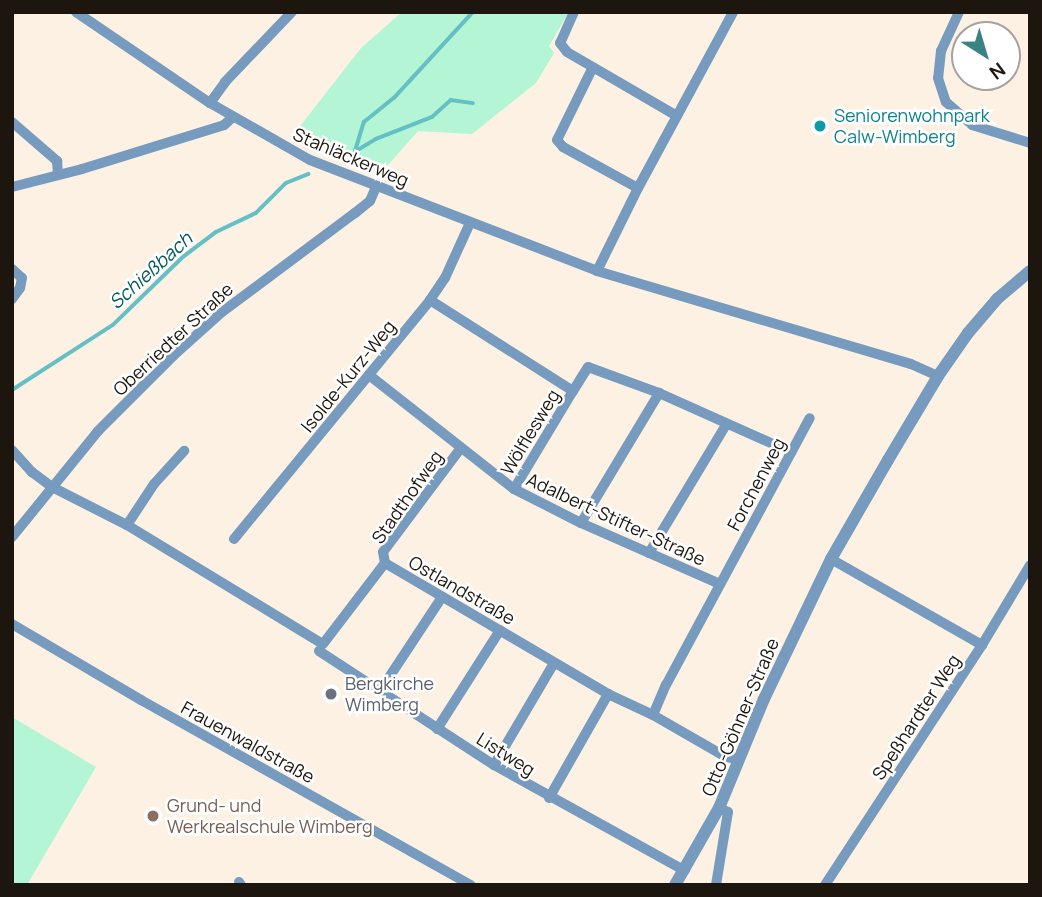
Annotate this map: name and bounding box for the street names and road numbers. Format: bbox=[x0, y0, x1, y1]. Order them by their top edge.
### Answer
street label: Stahläckerweg bbox=[290, 123, 412, 191]
street label: Oberriedter Straße bbox=[109, 278, 237, 400]
street label: Isolde-Kurz-Weg bbox=[296, 316, 400, 436]
street label: Wölflesweg bbox=[496, 385, 564, 479]
street label: Forchenweg bbox=[723, 434, 789, 534]
street label: Stadthofweg bbox=[367, 446, 447, 548]
street label: Adalbert-Stifter-Straße bbox=[523, 468, 709, 570]
street label: Ostlandstraße bbox=[405, 551, 519, 629]
street label: Otto-Göhner-Straße bbox=[697, 635, 783, 799]
street label: Speßhardter Weg bbox=[867, 650, 965, 784]
street label: Frauenwaldstraße bbox=[178, 696, 318, 788]
street label: Listweg bbox=[473, 728, 539, 780]

